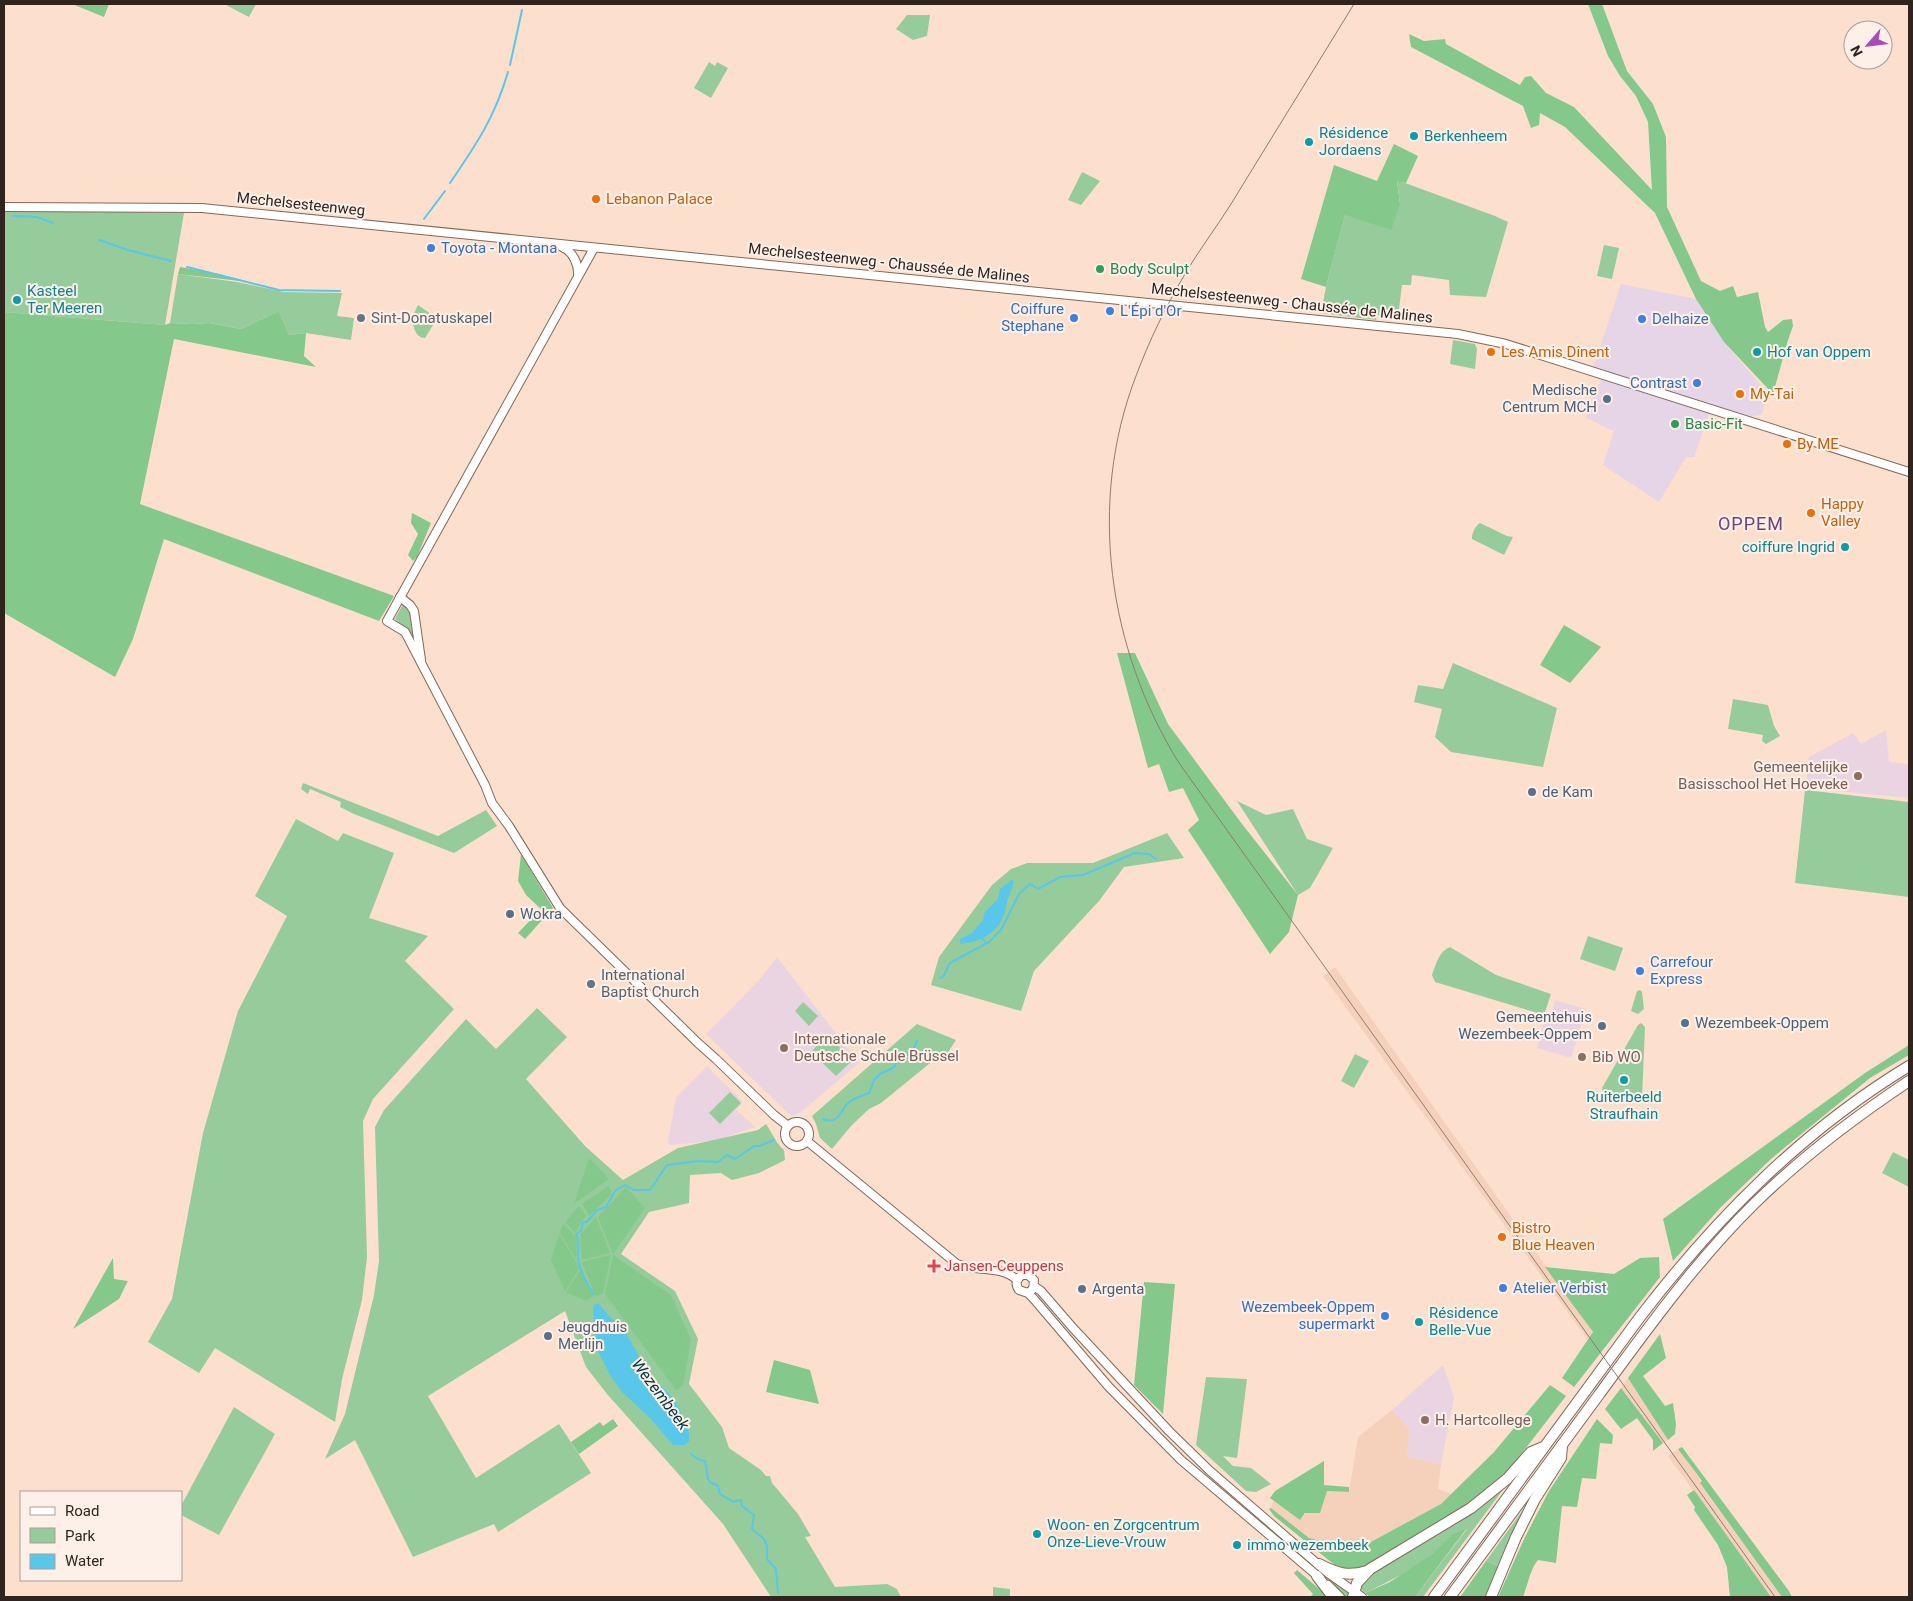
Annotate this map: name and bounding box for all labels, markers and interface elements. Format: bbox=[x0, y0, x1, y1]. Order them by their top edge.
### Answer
north arrow bbox=[1843, 20, 1893, 70]
text: N bbox=[1847, 43, 1866, 59]
place label: Résidence Jordaens bbox=[1319, 124, 1388, 159]
place label: Berkenheem bbox=[1424, 127, 1507, 145]
marker: Berkenheem bbox=[1408, 130, 1420, 142]
marker: Résidence Jordaens bbox=[1303, 136, 1315, 148]
street label: Mechelsesteenweg bbox=[236, 188, 366, 220]
place label: Lebanon Palace bbox=[606, 190, 713, 208]
marker: Lebanon Palace bbox=[590, 193, 602, 205]
place label: Toyota - Montana bbox=[441, 239, 557, 257]
street label: Mechelsesteenweg - Chaussée de Malines bbox=[747, 239, 1031, 287]
marker: Toyota - Montana bbox=[425, 242, 437, 254]
place label: Body Sculpt bbox=[1110, 260, 1189, 278]
marker: Body Sculpt bbox=[1094, 263, 1106, 275]
street label: Mechelsesteenweg - Chaussée de Malines bbox=[1150, 279, 1434, 327]
place label: Kasteel Ter Meeren bbox=[27, 282, 102, 317]
marker: Kasteel Ter Meeren bbox=[11, 294, 23, 306]
place label: Coiffure Stephane bbox=[1001, 300, 1064, 335]
place label: L'Épi d'Or bbox=[1120, 302, 1182, 320]
marker: L'Épi d'Or bbox=[1104, 305, 1116, 317]
place label: Sint-Donatuskapel bbox=[371, 309, 492, 327]
place label: Delhaize bbox=[1652, 310, 1709, 328]
marker: Sint-Donatuskapel bbox=[355, 312, 367, 324]
marker: Coiffure Stephane bbox=[1068, 312, 1080, 324]
marker: Delhaize bbox=[1636, 313, 1648, 325]
place label: Les Amis Dînent bbox=[1501, 343, 1610, 361]
place label: Hof van Oppem bbox=[1767, 343, 1871, 361]
marker: Les Amis Dînent bbox=[1485, 346, 1497, 358]
marker: Hof van Oppem bbox=[1751, 346, 1763, 358]
place label: Contrast bbox=[1630, 374, 1687, 392]
marker: Contrast bbox=[1691, 377, 1703, 389]
place label: Medische Centrum MCH bbox=[1502, 381, 1597, 416]
place label: My-Tai bbox=[1750, 385, 1794, 403]
marker: My-Tai bbox=[1734, 388, 1746, 400]
marker: Medische Centrum MCH bbox=[1601, 393, 1613, 405]
place label: Basic-Fit bbox=[1685, 415, 1743, 433]
marker: Basic-Fit bbox=[1669, 418, 1681, 430]
place label: By ME bbox=[1797, 435, 1839, 453]
marker: By ME bbox=[1781, 438, 1793, 450]
place label: Happy Valley bbox=[1821, 495, 1864, 530]
marker: Happy Valley bbox=[1805, 507, 1817, 519]
district label: OPPEM bbox=[1718, 513, 1784, 534]
place label: coiffure Ingrid bbox=[1742, 538, 1835, 556]
marker: coiffure Ingrid bbox=[1839, 541, 1851, 553]
place label: Gemeentelijke Basisschool Het Hoeveke bbox=[1678, 758, 1848, 793]
marker: Gemeentelijke Basisschool Het Hoeveke bbox=[1852, 770, 1864, 782]
place label: de Kam bbox=[1542, 783, 1593, 801]
marker: de Kam bbox=[1526, 786, 1538, 798]
place label: Wokra bbox=[520, 905, 562, 923]
marker: Wokra bbox=[504, 908, 516, 920]
place label: Carrefour Express bbox=[1650, 953, 1713, 988]
marker: Carrefour Express bbox=[1634, 965, 1646, 977]
place label: International Baptist Church bbox=[601, 966, 699, 1001]
marker: International Baptist Church bbox=[585, 978, 597, 990]
place label: Gemeentehuis Wezembeek-Oppem bbox=[1458, 1008, 1592, 1043]
place label: Wezembeek-Oppem bbox=[1695, 1014, 1829, 1032]
marker: Wezembeek-Oppem bbox=[1679, 1017, 1691, 1029]
marker: Gemeentehuis Wezembeek-Oppem bbox=[1596, 1020, 1608, 1032]
place label: Internationale Deutsche Schule Brüssel bbox=[794, 1030, 959, 1065]
marker: Internationale Deutsche Schule Brüssel bbox=[778, 1042, 790, 1054]
place label: Bib WO bbox=[1592, 1048, 1641, 1066]
marker: Bib WO bbox=[1576, 1051, 1588, 1063]
marker: Ruiterbeeld Straufhain bbox=[1618, 1074, 1630, 1086]
place label: Ruiterbeeld Straufhain bbox=[1586, 1088, 1662, 1123]
place label: Bistro Blue Heaven bbox=[1512, 1219, 1595, 1254]
marker: Bistro Blue Heaven bbox=[1496, 1231, 1508, 1243]
place label: Jansen-Ceuppens bbox=[944, 1257, 1064, 1275]
marker: Jansen-Ceuppens bbox=[928, 1260, 940, 1272]
place label: Atelier Verbist bbox=[1513, 1279, 1607, 1297]
place label: Argenta bbox=[1092, 1280, 1144, 1298]
marker: Atelier Verbist bbox=[1497, 1282, 1509, 1294]
marker: Argenta bbox=[1076, 1283, 1088, 1295]
place label: Wezembeek-Oppem supermarkt bbox=[1241, 1298, 1375, 1333]
place label: Résidence Belle-Vue bbox=[1429, 1304, 1498, 1339]
marker: Wezembeek-Oppem supermarkt bbox=[1379, 1310, 1391, 1322]
marker: Résidence Belle-Vue bbox=[1413, 1316, 1425, 1328]
place label: Jeugdhuis Merlijn bbox=[558, 1318, 627, 1353]
marker: Jeugdhuis Merlijn bbox=[542, 1330, 554, 1342]
water label: Wezembeek bbox=[628, 1355, 694, 1435]
place label: H. Hartcollege bbox=[1435, 1411, 1531, 1429]
marker: H. Hartcollege bbox=[1419, 1414, 1431, 1426]
legend bbox=[20, 1491, 182, 1581]
text: Road bbox=[65, 1502, 99, 1520]
place label: Woon- en Zorgcentrum Onze-Lieve-Vrouw bbox=[1047, 1516, 1200, 1551]
text: Park bbox=[65, 1527, 96, 1545]
marker: Woon- en Zorgcentrum Onze-Lieve-Vrouw bbox=[1031, 1528, 1043, 1540]
place label: immo wezembeek bbox=[1247, 1536, 1369, 1554]
marker: immo wezembeek bbox=[1231, 1539, 1243, 1551]
text: Water bbox=[65, 1552, 104, 1570]

